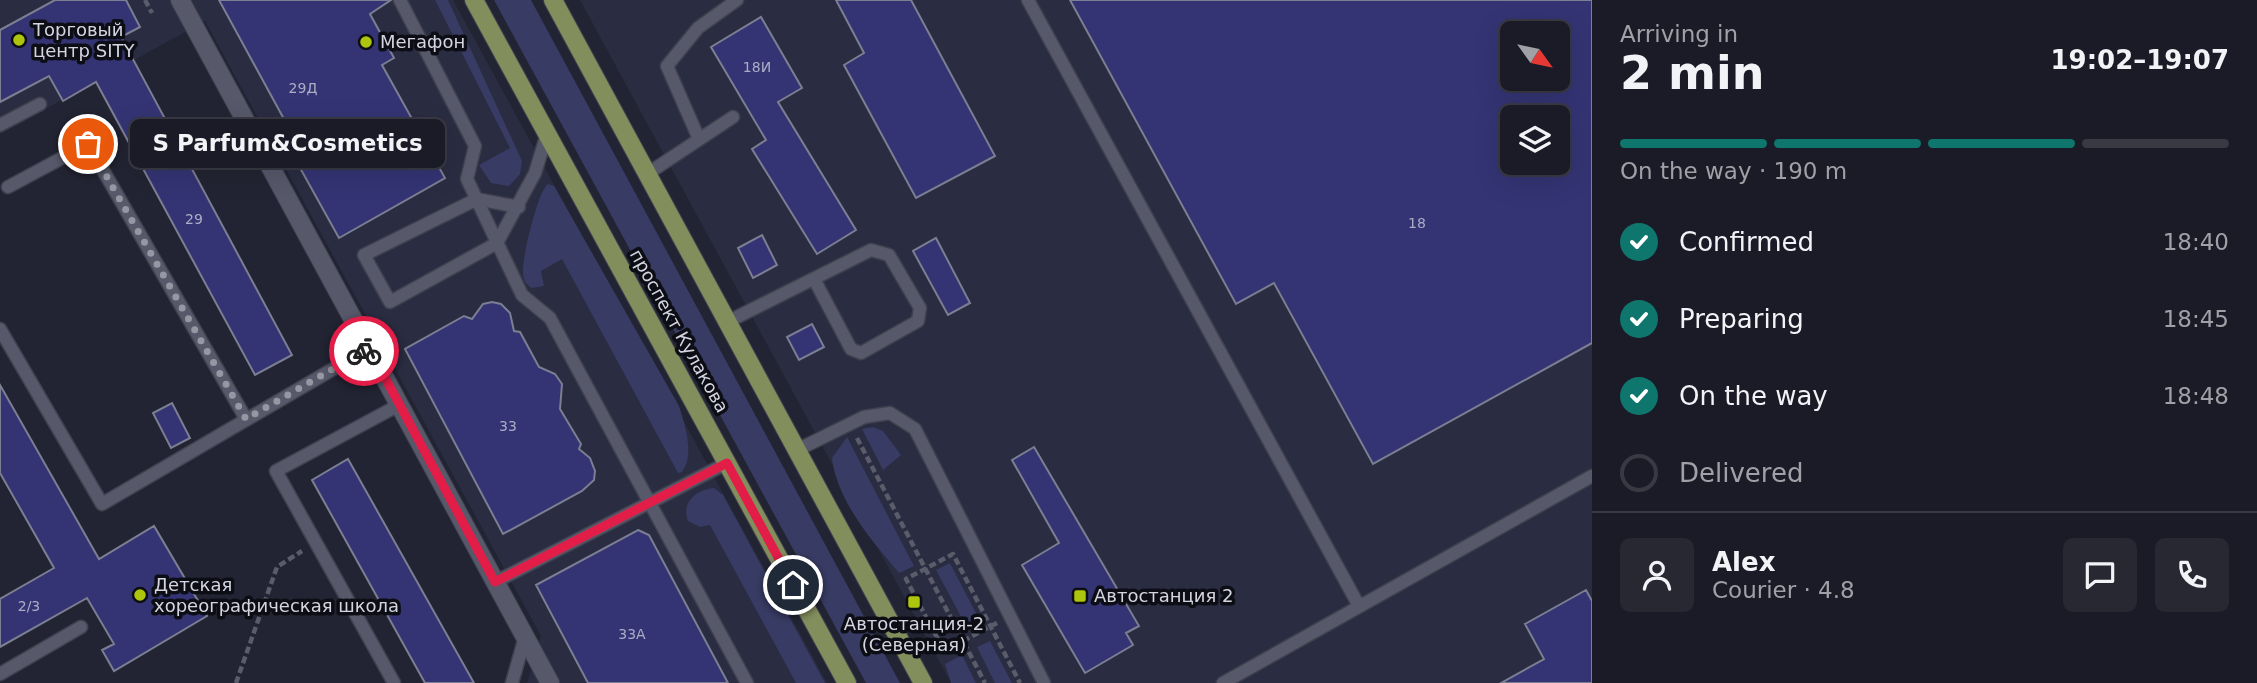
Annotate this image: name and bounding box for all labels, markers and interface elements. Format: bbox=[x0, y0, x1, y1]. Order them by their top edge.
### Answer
place label: Торговый центр SITY bbox=[32, 19, 135, 61]
north arrow bbox=[1500, 21, 1570, 91]
map controls bbox=[1500, 21, 1570, 175]
text: Arriving in bbox=[1620, 21, 1738, 47]
place label: Мегафон bbox=[380, 31, 465, 52]
marker: Торговый центр SITY bbox=[11, 32, 27, 48]
marker: Мегафон bbox=[358, 34, 374, 50]
text: 19:02–19:07 bbox=[2050, 45, 2229, 75]
text: 2 min bbox=[1620, 46, 1764, 100]
house number: 18И bbox=[743, 59, 771, 75]
house number: 29Д bbox=[289, 80, 317, 96]
button: layers bbox=[1500, 105, 1570, 175]
pin bbox=[58, 114, 118, 174]
callout: S Parfum&Cosmetics bbox=[130, 120, 445, 168]
icon: bag bbox=[69, 125, 107, 163]
text: S Parfum&Cosmetics bbox=[152, 130, 423, 156]
text: On the way · 190 m bbox=[1620, 158, 1847, 184]
house number: 29 bbox=[185, 211, 203, 227]
house number: 18 bbox=[1408, 215, 1426, 231]
icon: check bbox=[1620, 223, 1658, 261]
text: Confirmed bbox=[1679, 227, 1814, 257]
text: 18:40 bbox=[2163, 229, 2229, 255]
street label: проспект Кулакова bbox=[626, 245, 733, 416]
icon: check bbox=[1620, 300, 1658, 338]
text: Preparing bbox=[1679, 304, 1804, 334]
text: 18:45 bbox=[2163, 306, 2229, 332]
courier bbox=[329, 316, 399, 386]
icon: bike bbox=[345, 332, 383, 370]
icon: check bbox=[1620, 377, 1658, 415]
text: On the way bbox=[1679, 381, 1828, 411]
text: 18:48 bbox=[2163, 383, 2229, 409]
house number: 33 bbox=[499, 418, 517, 434]
text: Delivered bbox=[1679, 458, 1803, 488]
button: person bbox=[1620, 538, 1694, 612]
button: chat bbox=[2063, 538, 2137, 612]
button: phone bbox=[2155, 538, 2229, 612]
text: Alex bbox=[1712, 547, 1775, 577]
pin bbox=[763, 555, 823, 615]
icon: home bbox=[774, 566, 812, 604]
place label: Детская хореографическая школа bbox=[154, 574, 399, 616]
text: Courier · 4.8 bbox=[1712, 577, 1855, 603]
place label: Автостанция 2 bbox=[1094, 585, 1234, 606]
marker: Детская хореографическая школа bbox=[132, 587, 148, 603]
marker: Автостанция 2 bbox=[1072, 588, 1088, 604]
marker: Автостанция-2 (Северная) bbox=[906, 594, 922, 610]
house number: 2/3 bbox=[18, 598, 40, 614]
place label: Автостанция-2 (Северная) bbox=[844, 613, 984, 655]
house number: 33А bbox=[618, 626, 646, 642]

